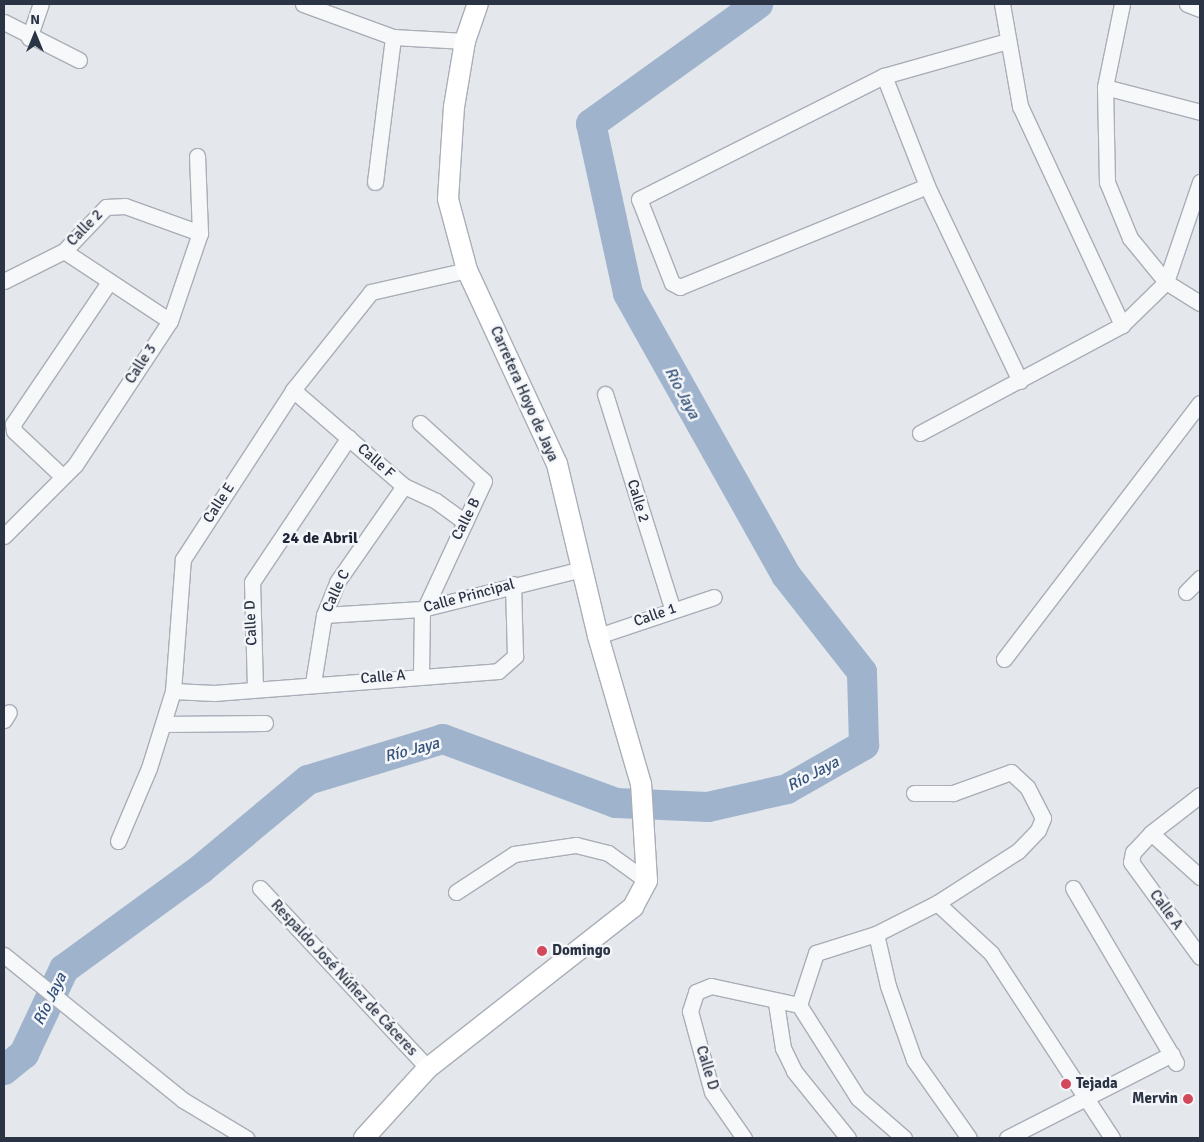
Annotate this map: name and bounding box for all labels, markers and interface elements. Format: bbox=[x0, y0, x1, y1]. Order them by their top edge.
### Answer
north arrow bbox=[10, 10, 60, 60]
text: N bbox=[30, 11, 40, 28]
street label: Calle 2 bbox=[63, 206, 107, 250]
street label: Carretera Hoyo de Jaya bbox=[486, 324, 562, 464]
street label: Calle 3 bbox=[121, 341, 161, 387]
water label: Río Jaya bbox=[660, 364, 704, 422]
street label: Calle F bbox=[354, 440, 398, 482]
street label: Calle 2 bbox=[623, 477, 653, 525]
street label: Calle E bbox=[199, 479, 239, 527]
street label: Calle B bbox=[448, 495, 484, 543]
district label: 24 de Abril bbox=[282, 528, 358, 548]
street label: Calle C bbox=[318, 567, 354, 615]
street label: Calle Principal bbox=[422, 575, 516, 617]
street label: Calle 1 bbox=[631, 599, 679, 631]
street label: Calle D bbox=[241, 600, 261, 646]
street label: Calle A bbox=[360, 666, 406, 688]
water label: Río Jaya bbox=[383, 734, 441, 766]
water label: Río Jaya bbox=[784, 752, 842, 796]
street label: Calle A bbox=[1145, 886, 1187, 934]
street label: Respaldo José Núñez de Cáceres bbox=[267, 896, 421, 1060]
place label: Domingo bbox=[552, 942, 611, 960]
marker: Domingo bbox=[536, 945, 548, 957]
water label: Río Jaya bbox=[29, 970, 71, 1028]
street label: Calle D bbox=[692, 1044, 722, 1092]
place label: Tejada bbox=[1076, 1075, 1118, 1093]
marker: Tejada bbox=[1060, 1078, 1072, 1090]
place label: Mervin bbox=[1132, 1090, 1178, 1108]
marker: Mervin bbox=[1182, 1093, 1194, 1105]

